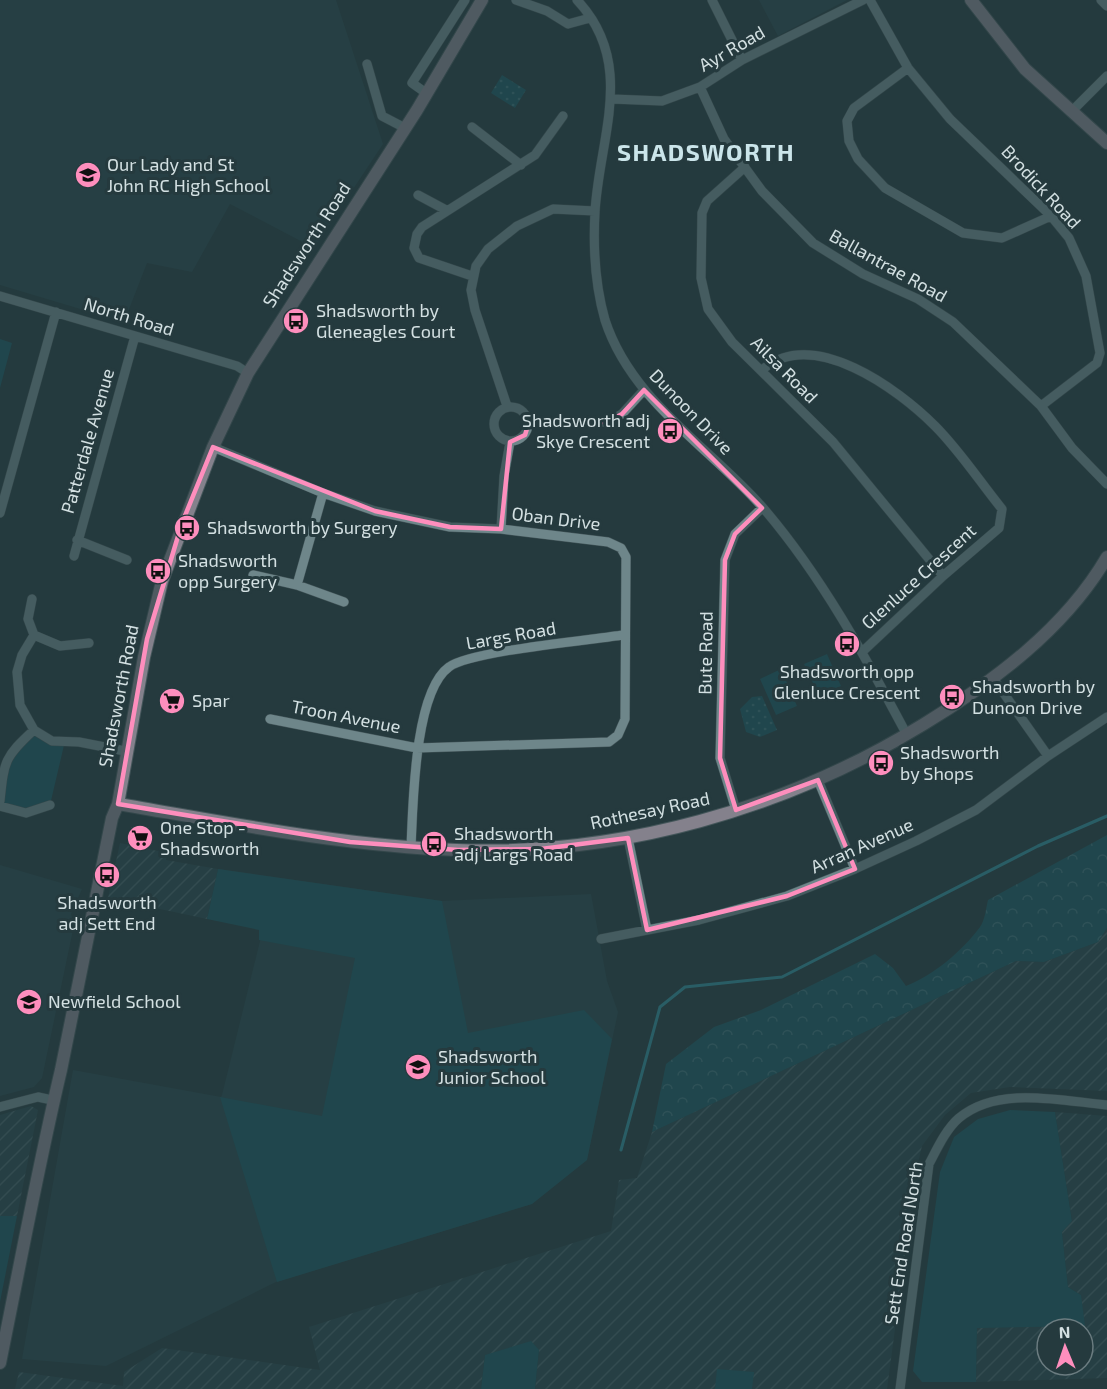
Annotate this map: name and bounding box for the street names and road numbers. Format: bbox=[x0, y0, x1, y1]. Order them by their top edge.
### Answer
street label: Ayr Road bbox=[695, 20, 768, 76]
street label: Brodick Road bbox=[997, 140, 1086, 233]
street label: Shadsworth Road bbox=[257, 178, 355, 311]
street label: Ballantrae Road bbox=[826, 224, 951, 307]
street label: North Road bbox=[82, 292, 177, 340]
street label: Ailsa Road bbox=[747, 331, 823, 407]
street label: Dunoon Drive bbox=[645, 364, 738, 459]
street label: Patterdale Avenue bbox=[56, 366, 118, 516]
street label: Oban Drive bbox=[510, 502, 602, 534]
street label: Glenluce Crescent bbox=[857, 519, 980, 633]
street label: Bute Road bbox=[693, 611, 717, 695]
street label: Largs Road bbox=[464, 616, 558, 654]
street label: Shadsworth Road bbox=[93, 623, 143, 769]
street label: Troon Avenue bbox=[290, 695, 403, 737]
street label: Rothesay Road bbox=[588, 787, 712, 833]
street label: Arran Avenue bbox=[807, 813, 916, 877]
street label: Sett End Road North bbox=[879, 1159, 927, 1326]

